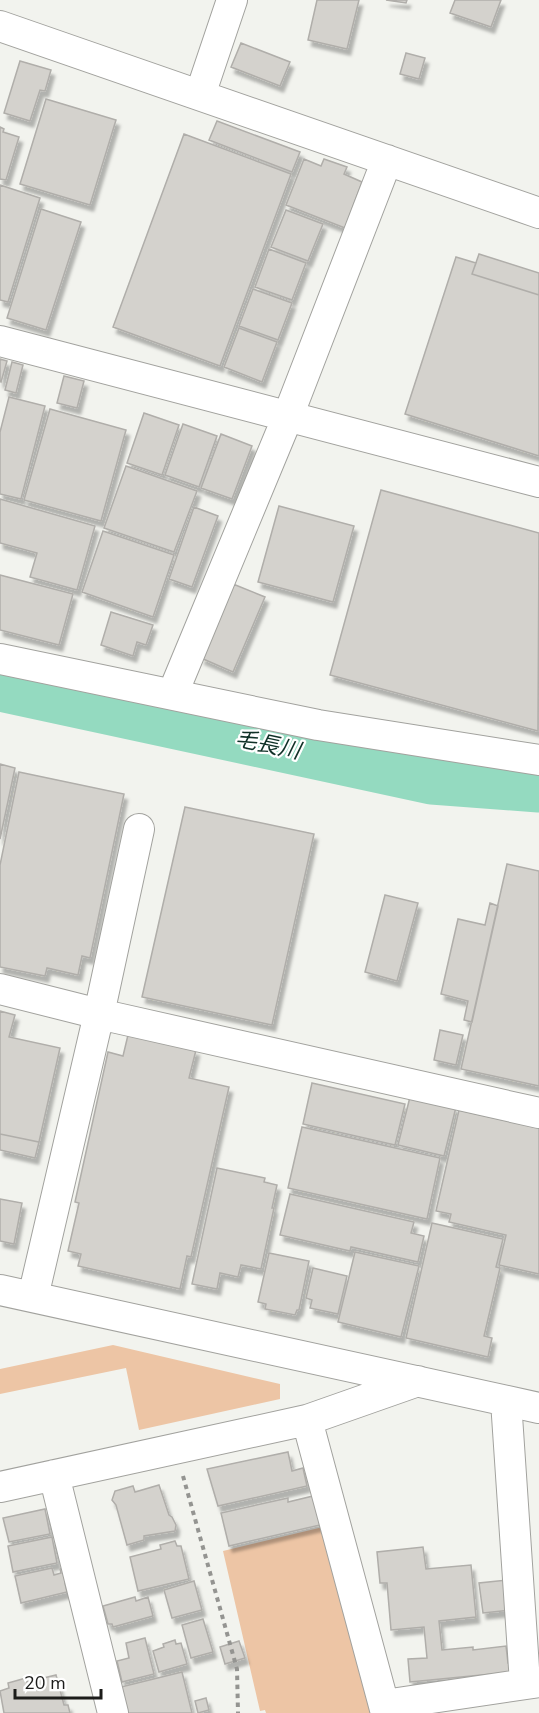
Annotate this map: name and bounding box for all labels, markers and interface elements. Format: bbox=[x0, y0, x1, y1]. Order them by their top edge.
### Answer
water label: 毛長川 bbox=[232, 723, 305, 767]
scale bar bbox=[15, 1662, 100, 1700]
text: 20 m bbox=[24, 1671, 66, 1695]

